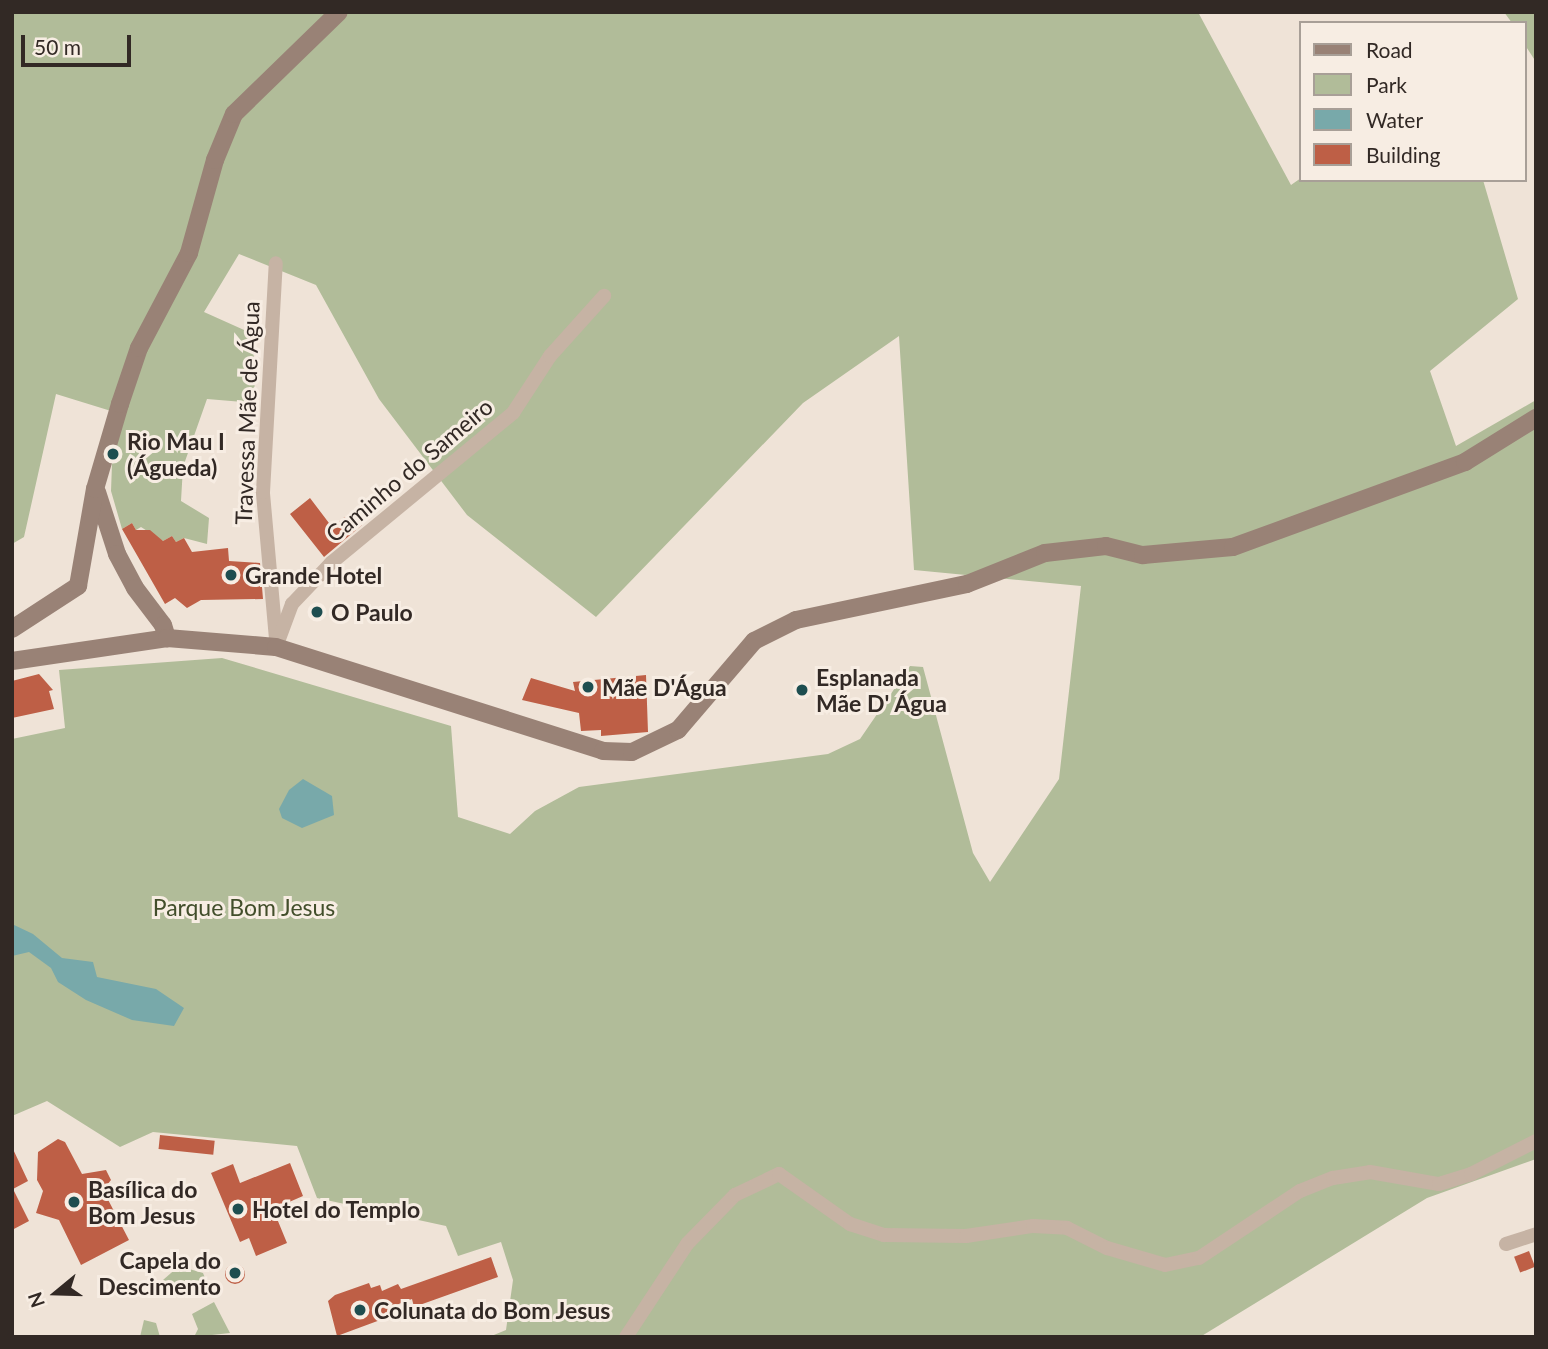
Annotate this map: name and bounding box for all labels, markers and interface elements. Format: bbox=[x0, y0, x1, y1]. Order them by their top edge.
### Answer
scale bar bbox=[24, 21, 135, 65]
legend bbox=[1300, 21, 1527, 182]
text: 50 m bbox=[34, 34, 81, 59]
text: Road bbox=[1366, 37, 1413, 62]
text: Park bbox=[1366, 72, 1407, 97]
text: Water bbox=[1366, 107, 1423, 132]
text: Building bbox=[1366, 142, 1441, 167]
street label: Travessa Mãe de Água bbox=[229, 300, 265, 526]
street label: Caminho do Sameiro bbox=[320, 392, 498, 548]
place label: Rio Mau I (Águeda) bbox=[127, 427, 225, 481]
marker: Rio Mau I (Águeda) bbox=[105, 446, 121, 462]
place label: Grande Hotel bbox=[245, 561, 382, 589]
marker: Grande Hotel bbox=[223, 567, 239, 583]
place label: O Paulo bbox=[331, 598, 413, 626]
marker: O Paulo bbox=[309, 604, 325, 620]
place label: Esplanada Mãe D' Água bbox=[816, 663, 948, 717]
place label: Mãe D'Água bbox=[602, 673, 727, 701]
marker: Mãe D'Água bbox=[580, 679, 596, 695]
marker: Esplanada Mãe D' Água bbox=[794, 682, 810, 698]
park label: Parque Bom Jesus bbox=[152, 893, 336, 921]
place label: Basílica do Bom Jesus bbox=[88, 1175, 197, 1229]
marker: Basílica do Bom Jesus bbox=[66, 1194, 82, 1210]
place label: Hotel do Templo bbox=[252, 1195, 421, 1223]
marker: Hotel do Templo bbox=[230, 1201, 246, 1217]
place label: Capela do Descimento bbox=[98, 1246, 221, 1300]
north arrow bbox=[21, 1258, 91, 1328]
marker: Capela do Descimento bbox=[227, 1265, 243, 1281]
text: N bbox=[22, 1289, 49, 1311]
place label: Colunata do Bom Jesus bbox=[374, 1296, 611, 1324]
marker: Colunata do Bom Jesus bbox=[352, 1302, 368, 1318]

